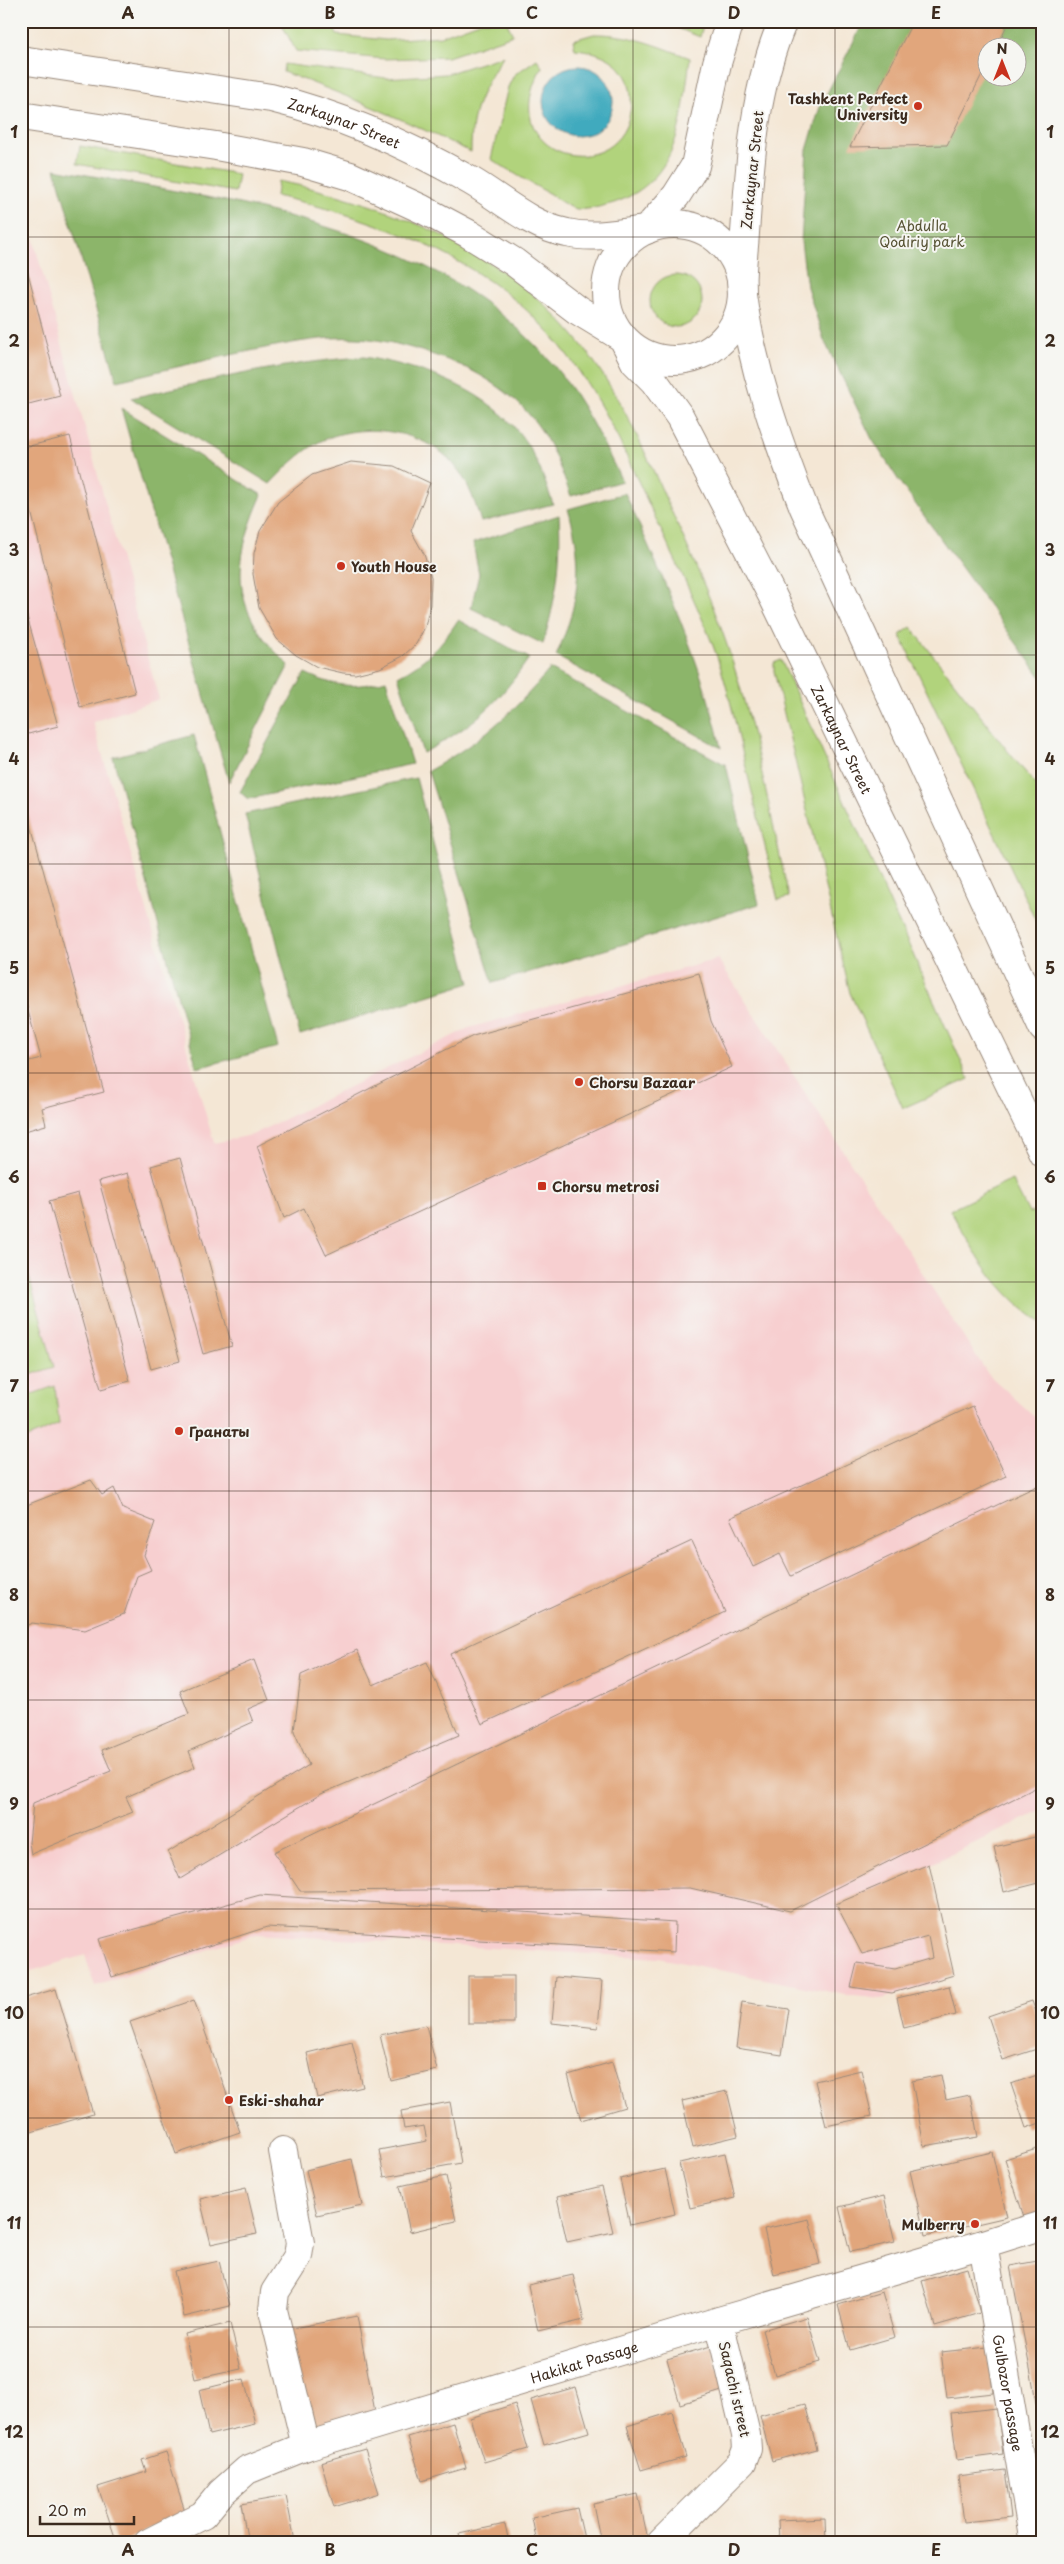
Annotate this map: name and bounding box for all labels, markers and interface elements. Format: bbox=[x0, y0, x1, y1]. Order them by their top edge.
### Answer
text: A bbox=[122, 0, 135, 24]
text: B bbox=[325, 0, 336, 24]
text: C bbox=[526, 0, 538, 24]
text: D bbox=[728, 0, 740, 24]
text: E bbox=[931, 0, 941, 24]
north arrow bbox=[976, 38, 1026, 88]
text: N bbox=[996, 38, 1008, 59]
place label: Tashkent Perfect University bbox=[788, 88, 908, 125]
street label: Zarkaynar Street bbox=[285, 92, 404, 153]
marker: Tashkent Perfect University bbox=[912, 100, 924, 112]
street label: Zarkaynar Street bbox=[735, 109, 769, 230]
text: 1 bbox=[10, 119, 18, 143]
text: 1 bbox=[1046, 119, 1054, 143]
park label: Abdulla Qodiriy park bbox=[879, 215, 965, 252]
text: 2 bbox=[8, 328, 20, 352]
text: 2 bbox=[1044, 328, 1056, 352]
text: 3 bbox=[9, 537, 19, 561]
text: 3 bbox=[1045, 537, 1055, 561]
place label: Youth House bbox=[351, 556, 437, 577]
marker: Youth House bbox=[335, 560, 347, 572]
street label: Zarkaynar Street bbox=[807, 681, 878, 798]
text: 4 bbox=[9, 746, 20, 770]
text: 4 bbox=[1045, 746, 1056, 770]
text: 5 bbox=[9, 955, 19, 979]
text: 5 bbox=[1045, 955, 1055, 979]
place label: Chorsu Bazaar bbox=[589, 1072, 696, 1093]
marker: Chorsu Bazaar bbox=[573, 1076, 585, 1088]
text: 6 bbox=[8, 1164, 20, 1188]
text: 6 bbox=[1044, 1164, 1056, 1188]
place label: Chorsu metrosi bbox=[552, 1176, 659, 1197]
marker: Chorsu metrosi bbox=[536, 1180, 548, 1192]
text: 7 bbox=[9, 1373, 19, 1397]
text: 7 bbox=[1045, 1373, 1055, 1397]
place label: Гранаты bbox=[189, 1421, 249, 1442]
marker: Гранаты bbox=[173, 1425, 185, 1437]
text: 8 bbox=[9, 1582, 19, 1606]
text: 8 bbox=[1045, 1582, 1055, 1606]
text: 9 bbox=[9, 1791, 19, 1815]
text: 9 bbox=[1045, 1791, 1055, 1815]
text: 10 bbox=[4, 2000, 24, 2024]
text: 10 bbox=[1040, 2000, 1060, 2024]
place label: Eski-shahar bbox=[239, 2090, 325, 2111]
marker: Eski-shahar bbox=[223, 2094, 235, 2106]
text: 11 bbox=[7, 2210, 21, 2234]
text: 11 bbox=[1043, 2210, 1057, 2234]
place label: Mulberry bbox=[902, 2214, 965, 2235]
marker: Mulberry bbox=[969, 2218, 981, 2230]
street label: Gulbozor passage bbox=[988, 2333, 1029, 2453]
street label: Hakikat Passage bbox=[528, 2336, 640, 2388]
street label: Saqachi street bbox=[714, 2339, 756, 2439]
text: 12 bbox=[5, 2419, 23, 2443]
text: 12 bbox=[1041, 2419, 1059, 2443]
scale bar bbox=[40, 2494, 134, 2526]
text: 20 m bbox=[48, 2498, 87, 2521]
text: A bbox=[122, 2537, 135, 2561]
text: B bbox=[325, 2537, 336, 2561]
text: C bbox=[526, 2537, 538, 2561]
text: D bbox=[728, 2537, 740, 2561]
text: E bbox=[931, 2537, 941, 2561]

